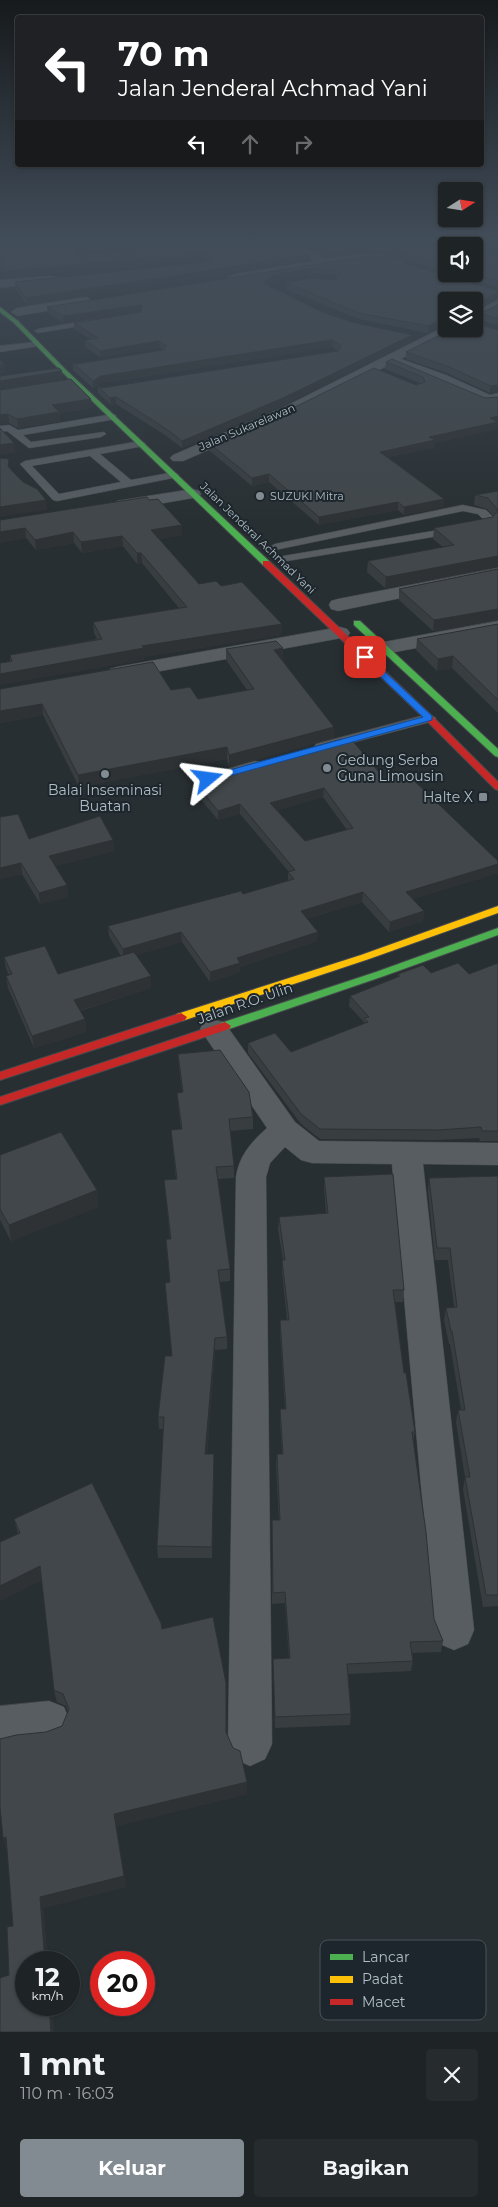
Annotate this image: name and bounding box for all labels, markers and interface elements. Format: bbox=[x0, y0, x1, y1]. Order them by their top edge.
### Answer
text: 70 m bbox=[118, 32, 209, 75]
icon: left bbox=[35, 35, 100, 100]
text: Jalan Jenderal Achmad Yani bbox=[118, 75, 428, 102]
icon: left bbox=[183, 130, 211, 158]
icon: ahead bbox=[236, 130, 264, 158]
icon: right bbox=[289, 130, 317, 158]
north arrow bbox=[438, 182, 482, 228]
map controls bbox=[438, 182, 483, 337]
button: sound bbox=[438, 237, 483, 282]
button: layers bbox=[438, 292, 483, 337]
street label: Jalan Sukarelawan bbox=[196, 401, 297, 454]
street label: Jalan Jenderal Achmad Yani bbox=[197, 479, 319, 597]
place label: SUZUKI Mitra bbox=[270, 489, 344, 503]
marker: SUZUKI Mitra bbox=[254, 490, 266, 502]
pin bbox=[344, 636, 386, 678]
icon: arrive bbox=[351, 643, 379, 671]
place label: Gedung Serba Guna Limousin bbox=[337, 751, 444, 785]
position arrow bbox=[181, 752, 233, 804]
marker: Gedung Serba Guna Limousin bbox=[321, 762, 333, 774]
marker: Balai Inseminasi Buatan bbox=[99, 768, 111, 780]
place label: Balai Inseminasi Buatan bbox=[48, 781, 162, 815]
place label: Halte X bbox=[423, 788, 473, 806]
marker: Halte X bbox=[477, 791, 489, 803]
street label: Jalan R.O. Ulin bbox=[194, 978, 295, 1028]
legend bbox=[320, 1940, 486, 2020]
text: Lancar bbox=[362, 1948, 410, 1966]
speed limit sign: 20 bbox=[90, 1951, 155, 2016]
text: 12 bbox=[35, 1962, 60, 1992]
text: Padat bbox=[362, 1970, 404, 1988]
text: km/h bbox=[31, 1988, 64, 2003]
text: Macet bbox=[362, 1993, 406, 2011]
text: 1 mnt bbox=[20, 2046, 106, 2083]
button: close bbox=[426, 2049, 478, 2101]
text: 110 m · 16:03 bbox=[20, 2084, 114, 2103]
button: Keluar bbox=[20, 2139, 244, 2197]
button: Bagikan bbox=[254, 2139, 478, 2197]

